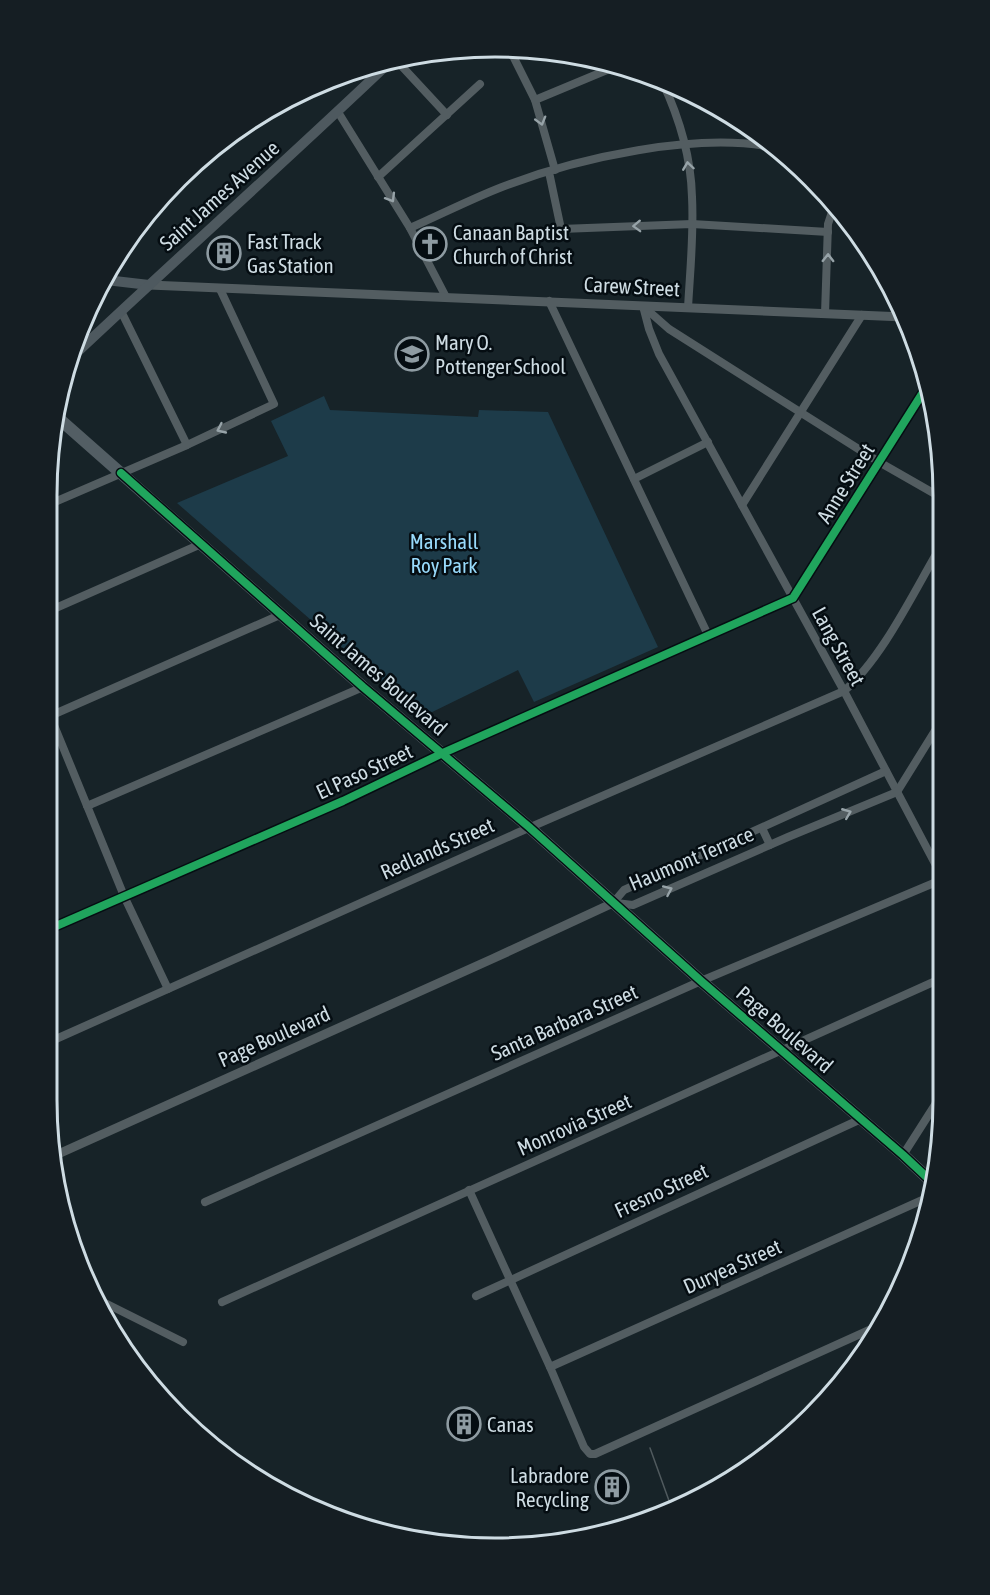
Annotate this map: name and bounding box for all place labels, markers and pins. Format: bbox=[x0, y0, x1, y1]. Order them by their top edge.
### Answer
place label: Canaan Baptist Church of Christ bbox=[453, 220, 572, 268]
church icon: Canaan Baptist Church of Christ bbox=[412, 226, 448, 262]
place label: Fast Track Gas Station bbox=[247, 229, 334, 277]
building icon: Fast Track Gas Station bbox=[206, 235, 242, 271]
place label: Mary O. Pottenger School bbox=[435, 330, 566, 378]
school or university icon: Mary O. Pottenger School bbox=[394, 336, 430, 372]
building icon: Canas bbox=[446, 1406, 482, 1442]
place label: Canas bbox=[487, 1412, 534, 1436]
place label: Labradore Recycling bbox=[510, 1463, 589, 1511]
building icon: Labradore Recycling bbox=[594, 1469, 630, 1505]

